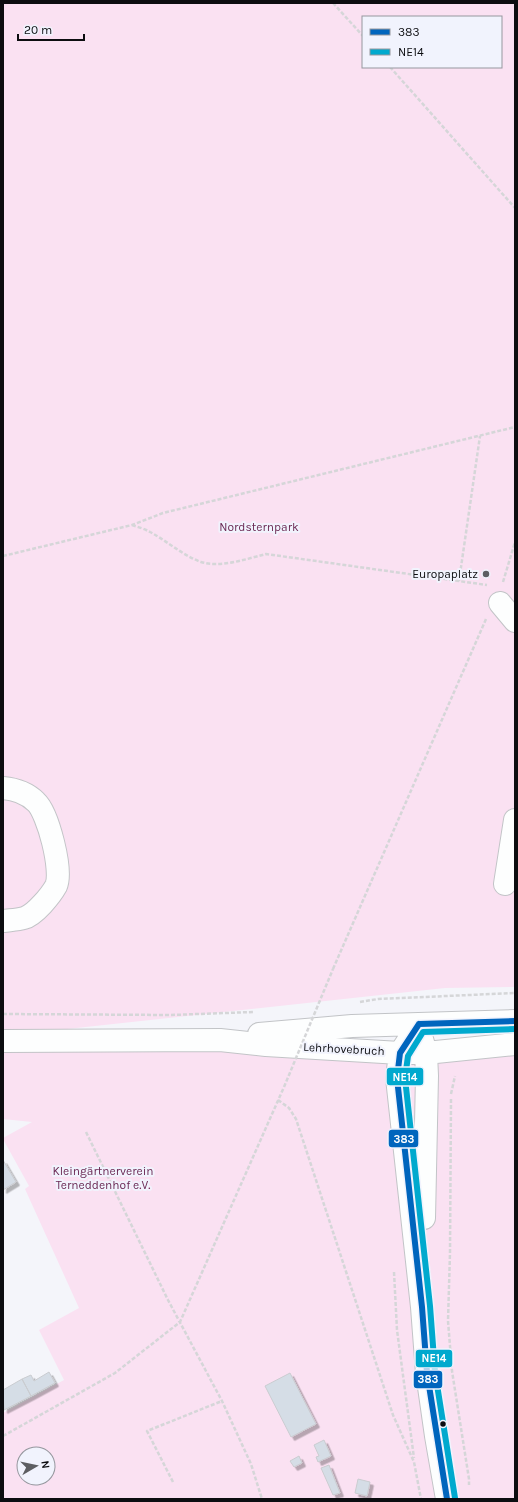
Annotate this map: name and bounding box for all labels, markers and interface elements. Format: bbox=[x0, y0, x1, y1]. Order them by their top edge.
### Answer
scale bar bbox=[18, 16, 84, 42]
legend bbox=[362, 16, 502, 68]
text: 20 m bbox=[24, 23, 52, 37]
text: 383 bbox=[398, 25, 420, 39]
text: NE14 bbox=[398, 45, 424, 59]
park label: Nordsternpark bbox=[219, 520, 299, 534]
place label: Europaplatz bbox=[412, 567, 478, 581]
marker: Europaplatz bbox=[481, 569, 491, 579]
street label: Lehrhovebruch bbox=[303, 1040, 385, 1058]
line badge: NE14 bbox=[386, 1067, 424, 1086]
text: NE14 bbox=[393, 1071, 418, 1084]
line badge: 383 bbox=[388, 1129, 419, 1148]
text: 383 bbox=[394, 1133, 415, 1146]
park label: Kleingärtnerverein Terneddenhof e.V. bbox=[52, 1164, 154, 1192]
line badge: NE14 bbox=[415, 1349, 453, 1368]
text: NE14 bbox=[422, 1352, 447, 1365]
line badge: 383 bbox=[413, 1370, 443, 1389]
text: 383 bbox=[418, 1373, 439, 1386]
unlabelled marker bbox=[438, 1419, 448, 1429]
north arrow bbox=[16, 1446, 56, 1486]
text: N bbox=[38, 1460, 52, 1469]

